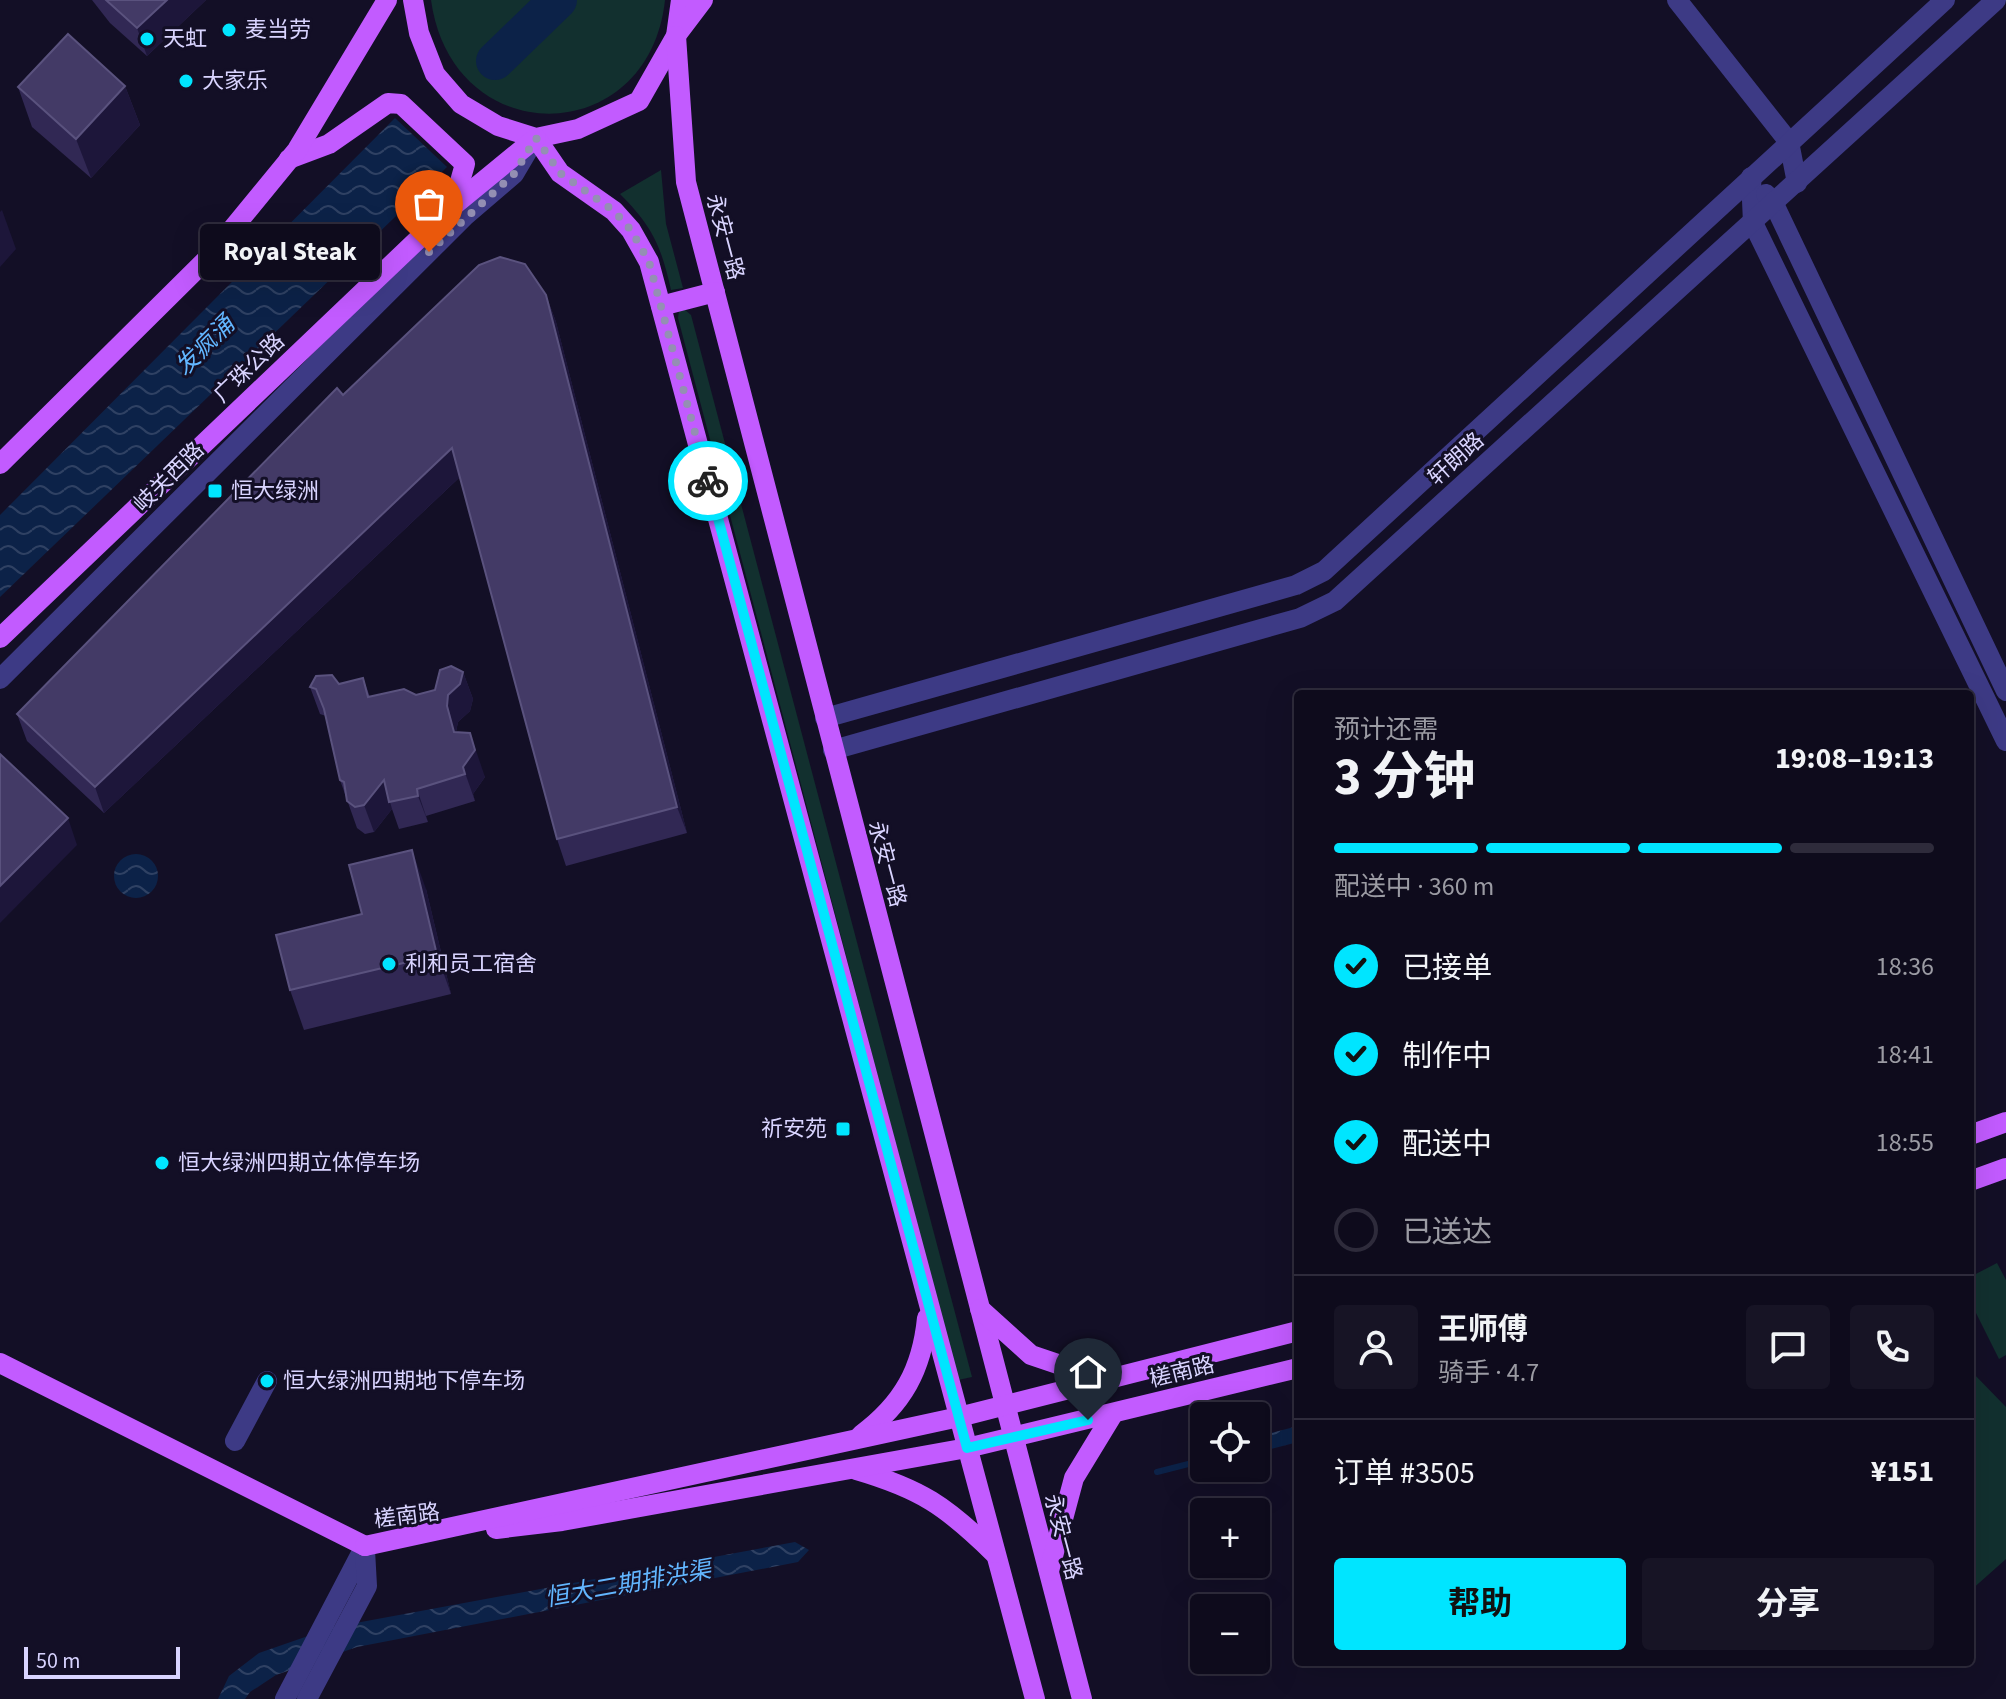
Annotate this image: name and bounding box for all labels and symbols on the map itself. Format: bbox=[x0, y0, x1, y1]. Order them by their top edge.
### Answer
place label: 麦当劳 bbox=[245, 14, 311, 46]
marker: 麦当劳 bbox=[220, 21, 238, 39]
place label: 天虹 bbox=[163, 23, 207, 55]
marker: 天虹 bbox=[138, 30, 156, 48]
place label: 大家乐 bbox=[202, 65, 268, 97]
marker: 大家乐 bbox=[177, 72, 195, 90]
pin bbox=[395, 170, 463, 252]
street label: 永安一路 bbox=[698, 190, 752, 284]
callout: Royal Steak bbox=[201, 224, 381, 280]
water label: 发疯涌 bbox=[167, 306, 245, 384]
street label: 广珠公路 bbox=[206, 326, 292, 410]
street label: 轩朗路 bbox=[1421, 425, 1491, 493]
street label: 岐关西路 bbox=[127, 435, 211, 519]
courier bbox=[668, 441, 748, 521]
place label: 恒大绿洲 bbox=[231, 475, 319, 507]
marker: 恒大绿洲 bbox=[206, 482, 224, 500]
street label: 永安一路 bbox=[860, 817, 914, 911]
place label: 利和员工宿舍 bbox=[405, 948, 537, 980]
marker: 利和员工宿舍 bbox=[380, 955, 398, 973]
place label: 祈安苑 bbox=[761, 1113, 827, 1145]
marker: 祈安苑 bbox=[834, 1120, 852, 1138]
place label: 恒大绿洲四期立体停车场 bbox=[178, 1147, 420, 1179]
marker: 恒大绿洲四期立体停车场 bbox=[153, 1154, 171, 1172]
pin bbox=[1054, 1338, 1122, 1420]
street label: 槎南路 bbox=[1146, 1348, 1218, 1396]
place label: 恒大绿洲四期地下停车场 bbox=[283, 1365, 525, 1397]
marker: 恒大绿洲四期地下停车场 bbox=[258, 1372, 276, 1390]
street label: 永安一路 bbox=[1036, 1490, 1090, 1584]
street label: 槎南路 bbox=[372, 1496, 442, 1536]
water label: 恒大二期排洪渠 bbox=[542, 1552, 717, 1616]
scale bar bbox=[24, 1643, 180, 1679]

